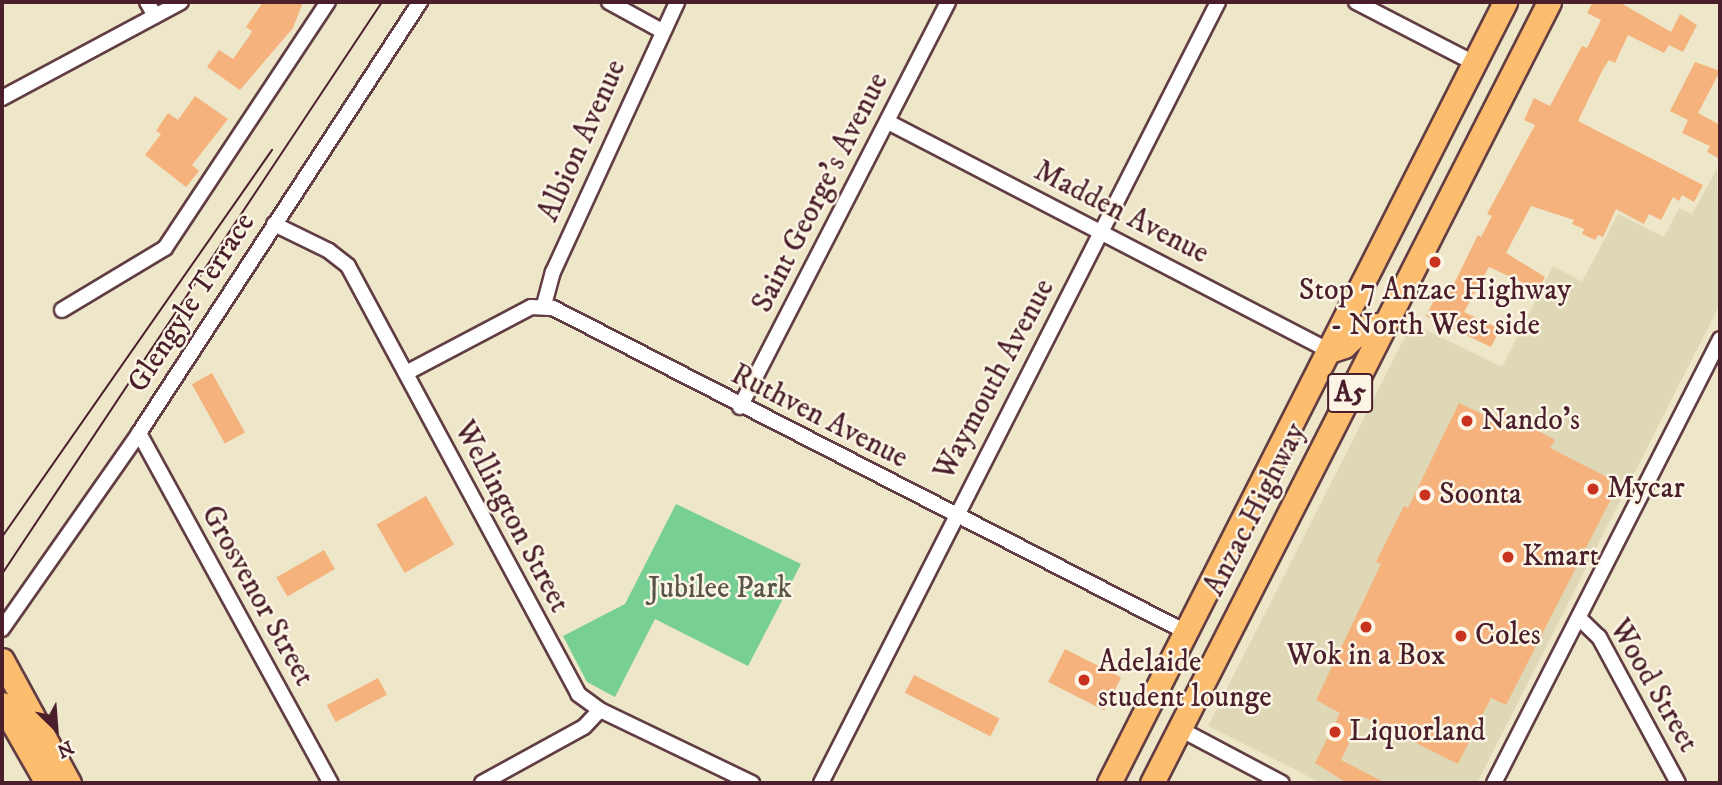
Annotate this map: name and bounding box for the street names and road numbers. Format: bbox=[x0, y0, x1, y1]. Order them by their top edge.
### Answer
street label: Albion Avenue bbox=[531, 55, 635, 227]
street label: Saint George's Avenue bbox=[745, 67, 897, 319]
street label: Madden Avenue bbox=[1028, 154, 1214, 272]
street label: Glengyle Terrace bbox=[121, 206, 263, 400]
street label: Waymouth Avenue bbox=[927, 273, 1063, 487]
street label: Ruthven Avenue bbox=[725, 357, 913, 477]
road number: A5 bbox=[1326, 368, 1374, 418]
street label: Wellington Street bbox=[445, 415, 577, 619]
street label: Anzac Highway bbox=[1197, 418, 1315, 602]
street label: Grosvenor Street bbox=[193, 499, 321, 693]
street label: Wood Street bbox=[1601, 613, 1705, 759]

